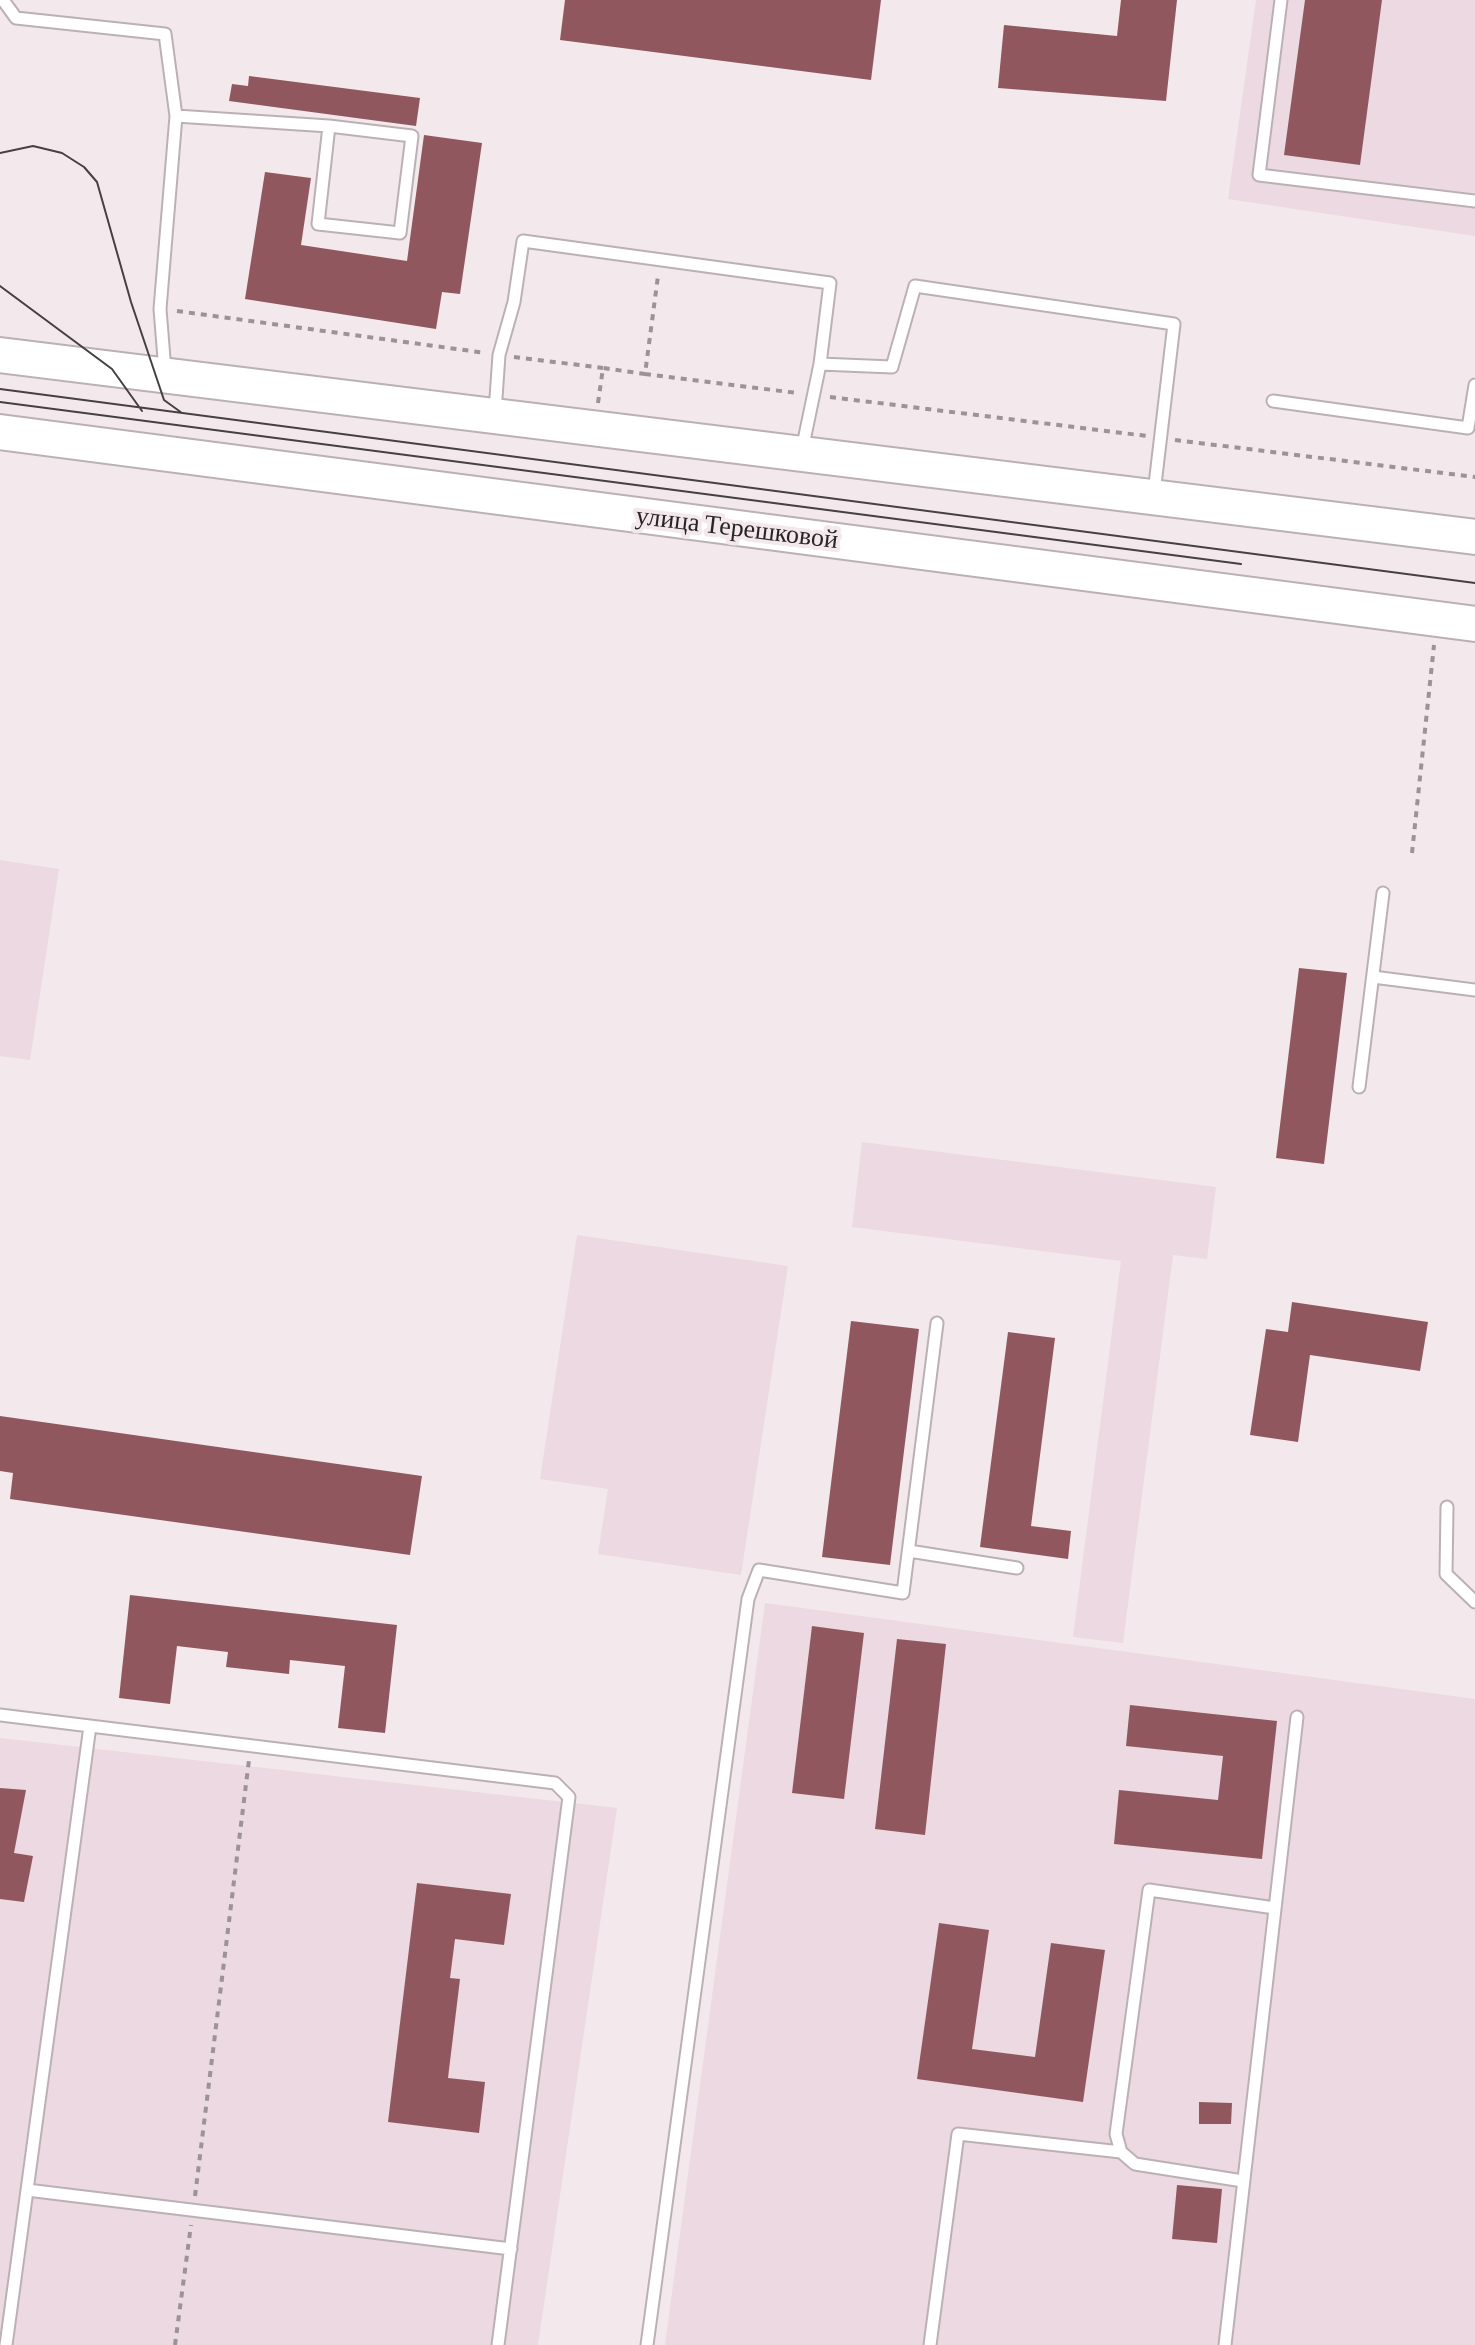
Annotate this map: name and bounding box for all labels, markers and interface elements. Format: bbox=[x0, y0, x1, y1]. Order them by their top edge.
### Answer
street label: улица Терешковой bbox=[634, 500, 840, 556]

